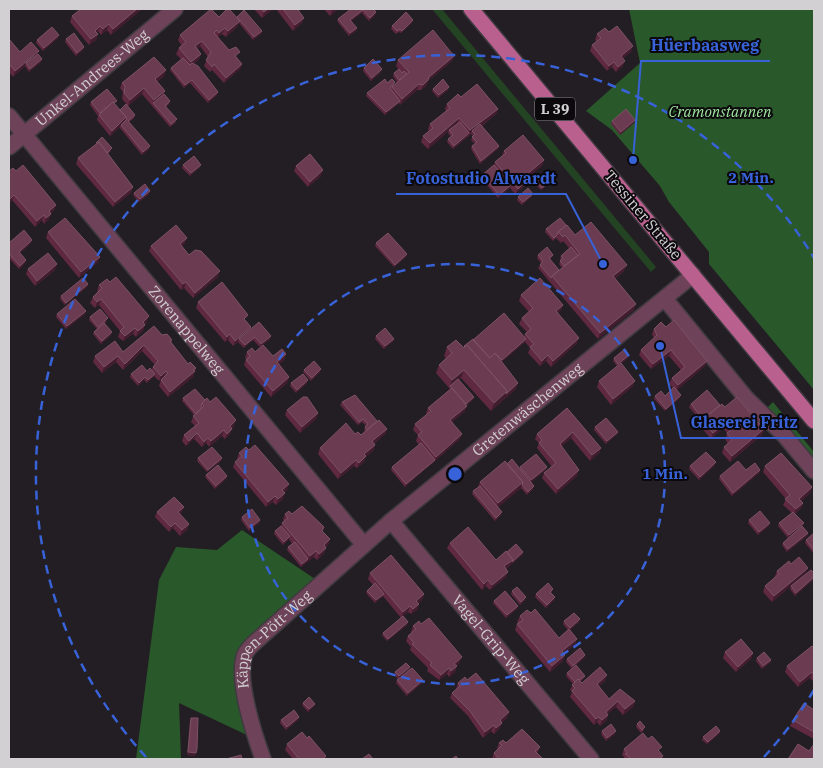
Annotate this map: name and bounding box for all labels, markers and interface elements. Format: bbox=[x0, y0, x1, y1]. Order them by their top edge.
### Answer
street label: Unkel-Andrees-Weg bbox=[31, 25, 152, 130]
callout: Hüerbaasweg bbox=[641, 30, 770, 61]
text: Hüerbaasweg bbox=[651, 35, 760, 55]
road number: L 39 bbox=[535, 98, 575, 120]
park label: Cramonstannen bbox=[669, 102, 772, 121]
callout: Fotostudio Alwardt bbox=[396, 163, 566, 194]
street label: Tessiner Straße bbox=[601, 166, 686, 263]
text: Fotostudio Alwardt bbox=[406, 168, 556, 188]
text: 2 Min. bbox=[728, 168, 774, 187]
street label: Zorenappelweg bbox=[144, 282, 229, 378]
street label: Gretenwäschenweg bbox=[468, 358, 587, 460]
callout: Glaserei Fritz bbox=[681, 407, 808, 438]
text: Glaserei Fritz bbox=[690, 412, 798, 432]
text: 1 Min. bbox=[642, 464, 688, 483]
centre of rings bbox=[446, 465, 464, 483]
street label: Käppen-Pött-Weg bbox=[232, 586, 316, 690]
street label: Vagel-Grip-Weg bbox=[448, 591, 534, 688]

